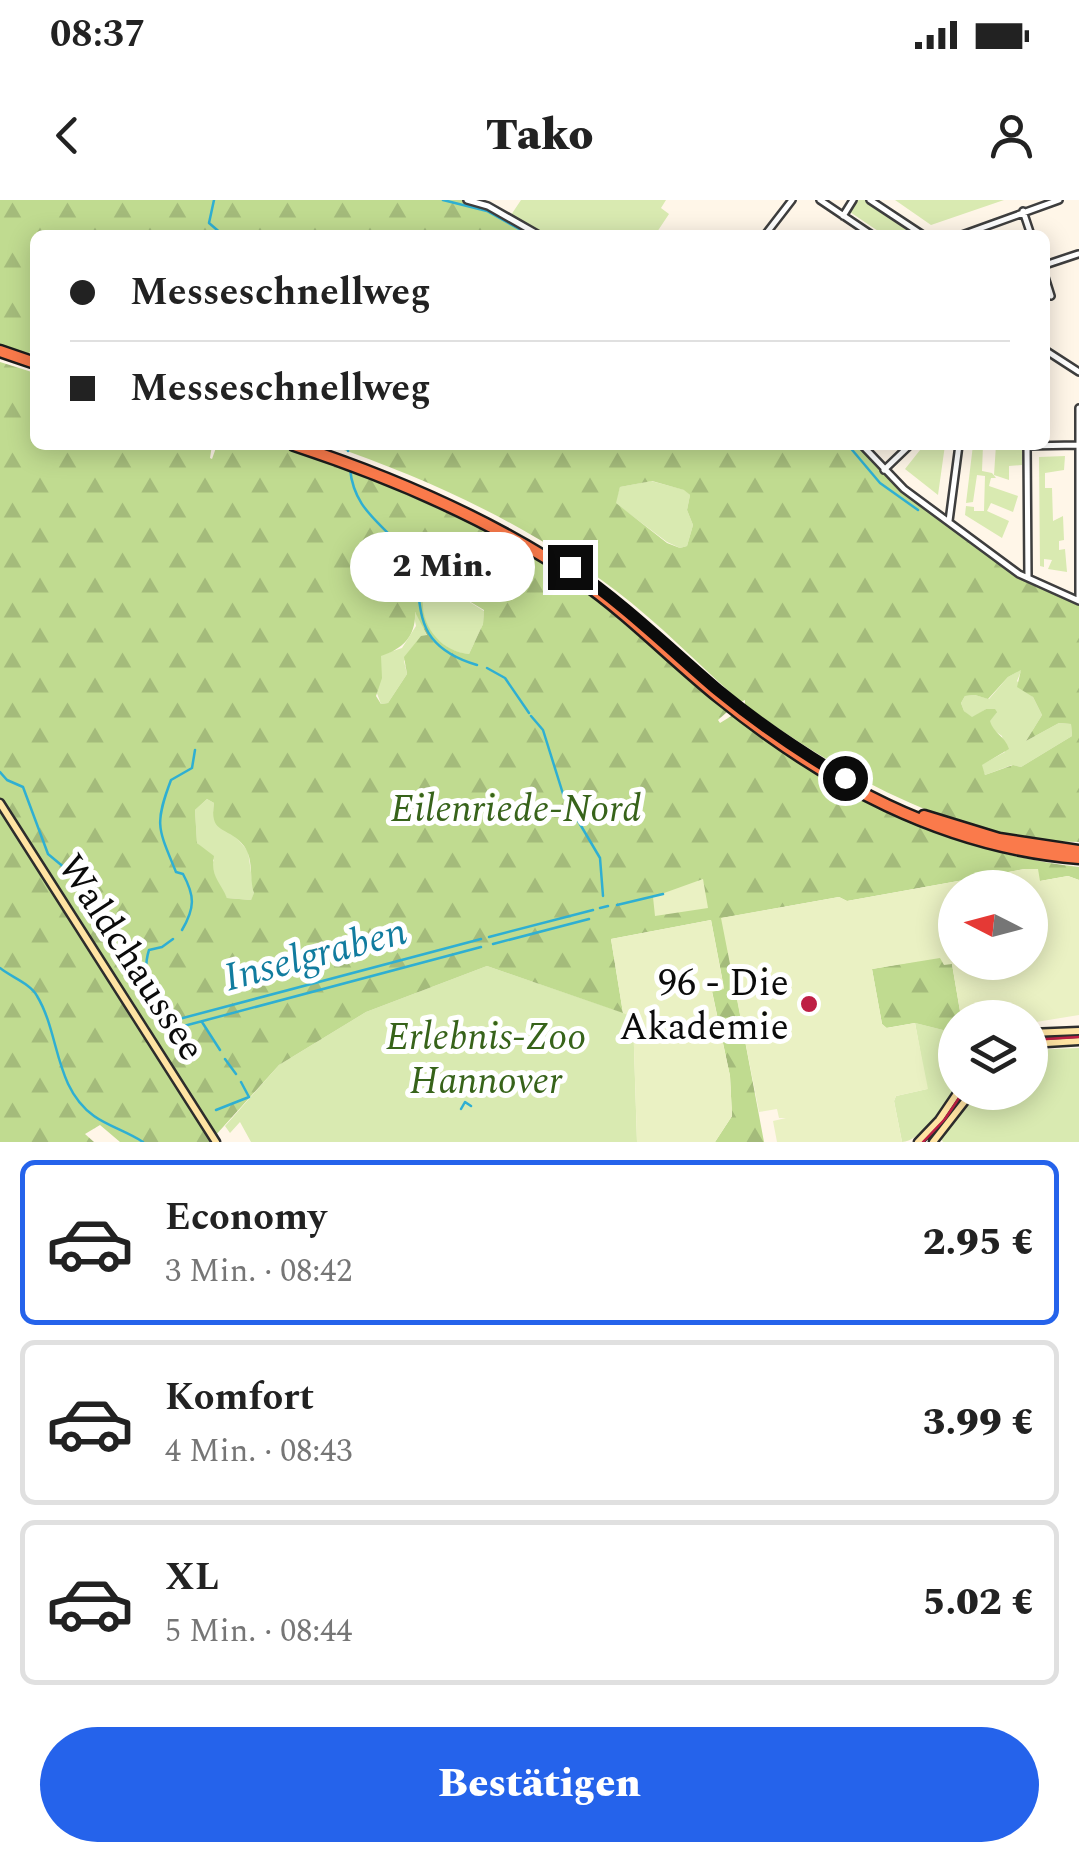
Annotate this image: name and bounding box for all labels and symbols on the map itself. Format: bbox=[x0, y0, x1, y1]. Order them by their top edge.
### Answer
callout: 2 Min. bbox=[350, 532, 535, 602]
route end bbox=[548, 545, 593, 590]
route start bbox=[823, 756, 868, 801]
park label: Eilenriede-Nord bbox=[391, 781, 641, 839]
street label: Waldchaussee bbox=[42, 843, 219, 1073]
north arrow bbox=[938, 870, 1048, 980]
water label: Inselgraben bbox=[217, 902, 414, 1009]
place label: 96 - Die Akademie bbox=[619, 955, 789, 1057]
marker: 96 - Die Akademie bbox=[798, 993, 820, 1015]
park label: Erlebnis-Zoo Hannover bbox=[386, 1009, 586, 1111]

